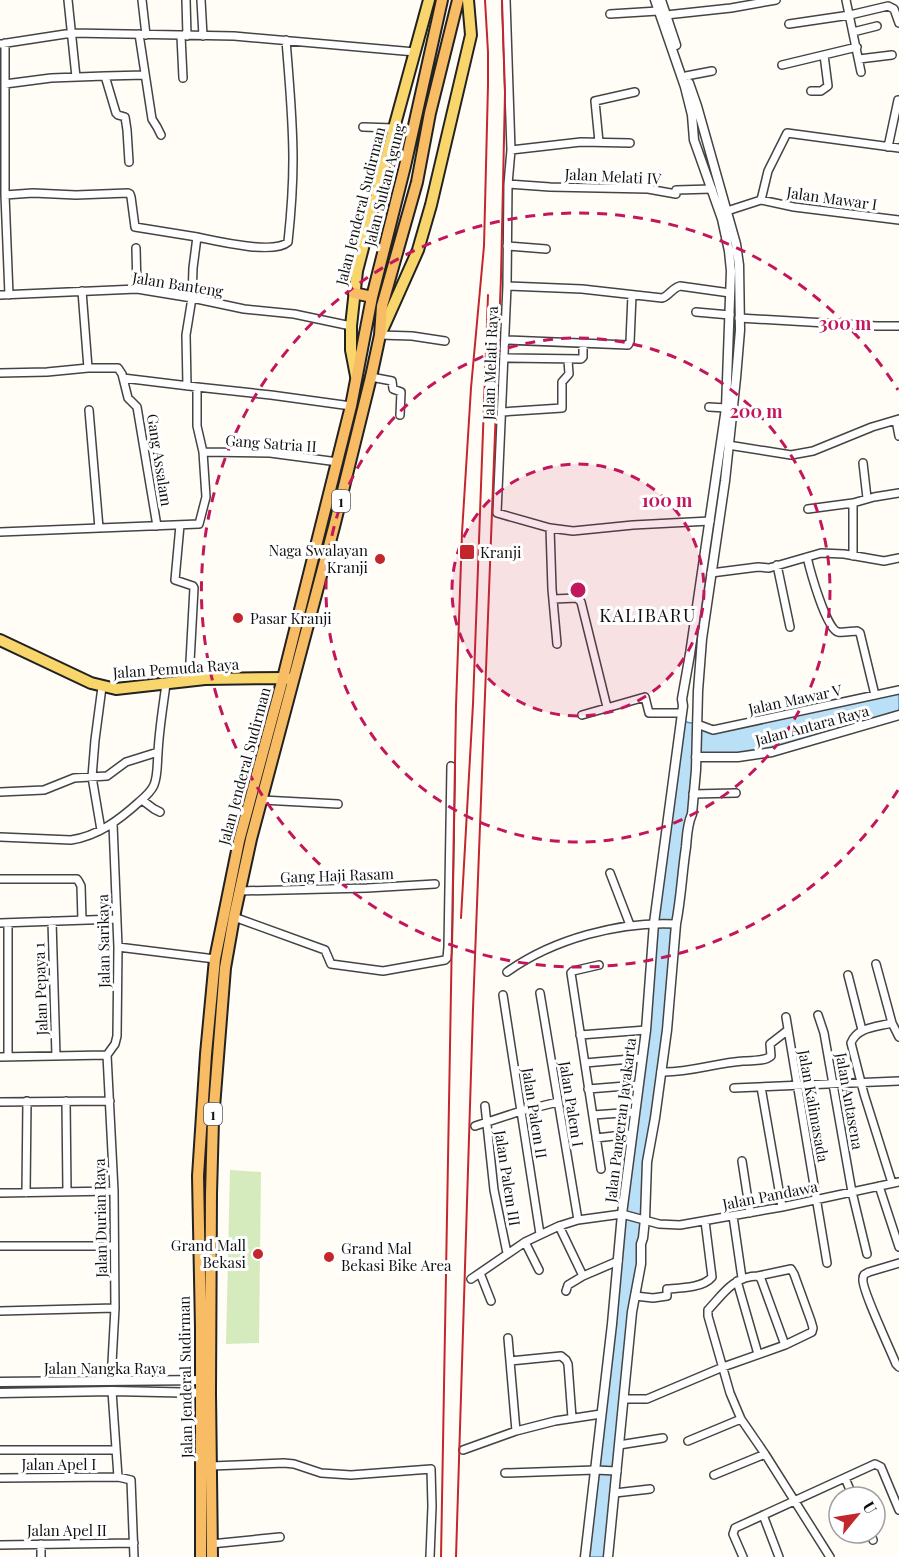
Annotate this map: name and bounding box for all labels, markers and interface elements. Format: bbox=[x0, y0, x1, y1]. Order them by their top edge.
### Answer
street label: Jalan Sultan Agung bbox=[359, 122, 409, 249]
street label: Jalan Jenderal Sudirman bbox=[330, 125, 389, 288]
street label: Jalan Melati IV bbox=[563, 163, 662, 189]
street label: Jalan Mawar I bbox=[785, 182, 878, 214]
street label: Jalan Banteng bbox=[130, 267, 225, 301]
street label: Jalan Melati Raya bbox=[478, 305, 502, 421]
text: 300 m bbox=[819, 311, 872, 335]
text: 200 m bbox=[729, 399, 783, 423]
street label: Gang Assalam bbox=[143, 412, 177, 508]
street label: Gang Satria II bbox=[225, 430, 317, 456]
text: 100 m bbox=[642, 488, 693, 512]
road number: 1 bbox=[332, 490, 350, 512]
place label: Naga Swalayan Kranji bbox=[269, 540, 369, 577]
place label: Kranji bbox=[480, 542, 522, 562]
marker: Kranji bbox=[458, 543, 476, 561]
marker: Naga Swalayan Kranji bbox=[373, 552, 387, 566]
centre of rings bbox=[568, 580, 588, 600]
district label: KALIBARU bbox=[599, 603, 697, 627]
place label: Pasar Kranji bbox=[250, 608, 332, 628]
marker: Pasar Kranji bbox=[231, 611, 245, 625]
street label: Jalan Pemuda Raya bbox=[111, 654, 240, 682]
street label: Jalan Mawar V bbox=[746, 679, 844, 719]
street label: Jalan Jenderal Sudirman bbox=[213, 685, 275, 848]
street label: Jalan Antara Raya bbox=[752, 700, 872, 750]
street label: Gang Haji Rasam bbox=[280, 863, 395, 887]
street label: Jalan Sarikaya bbox=[92, 894, 114, 989]
street label: Jalan Pepaya 1 bbox=[28, 942, 52, 1037]
street label: Jalan Pangeran Jayakarta bbox=[600, 1036, 640, 1204]
street label: Jalan Kalimasada bbox=[794, 1047, 834, 1164]
street label: Jalan Antasena bbox=[831, 1050, 868, 1151]
street label: Jalan Palem I bbox=[555, 1059, 589, 1148]
street label: Jalan Palem II bbox=[518, 1065, 552, 1160]
road number: 1 bbox=[204, 1103, 222, 1125]
street label: Jalan Palem III bbox=[490, 1128, 525, 1227]
street label: Jalan Durian Raya bbox=[89, 1158, 111, 1279]
street label: Jalan Pandawa bbox=[720, 1176, 820, 1214]
place label: Grand Mall Bekasi bbox=[171, 1235, 247, 1272]
place label: Grand Mal Bekasi Bike Area bbox=[341, 1238, 452, 1275]
marker: Grand Mall Bekasi bbox=[251, 1247, 265, 1261]
marker: Grand Mal Bekasi Bike Area bbox=[322, 1250, 336, 1264]
street label: Jalan Jenderal Sudirman bbox=[174, 1296, 196, 1459]
street label: Jalan Nangka Raya bbox=[43, 1358, 167, 1378]
street label: Jalan Apel I bbox=[21, 1454, 96, 1474]
north arrow bbox=[827, 1485, 887, 1545]
text: U bbox=[859, 1497, 882, 1517]
street label: Jalan Apel II bbox=[26, 1520, 107, 1540]

